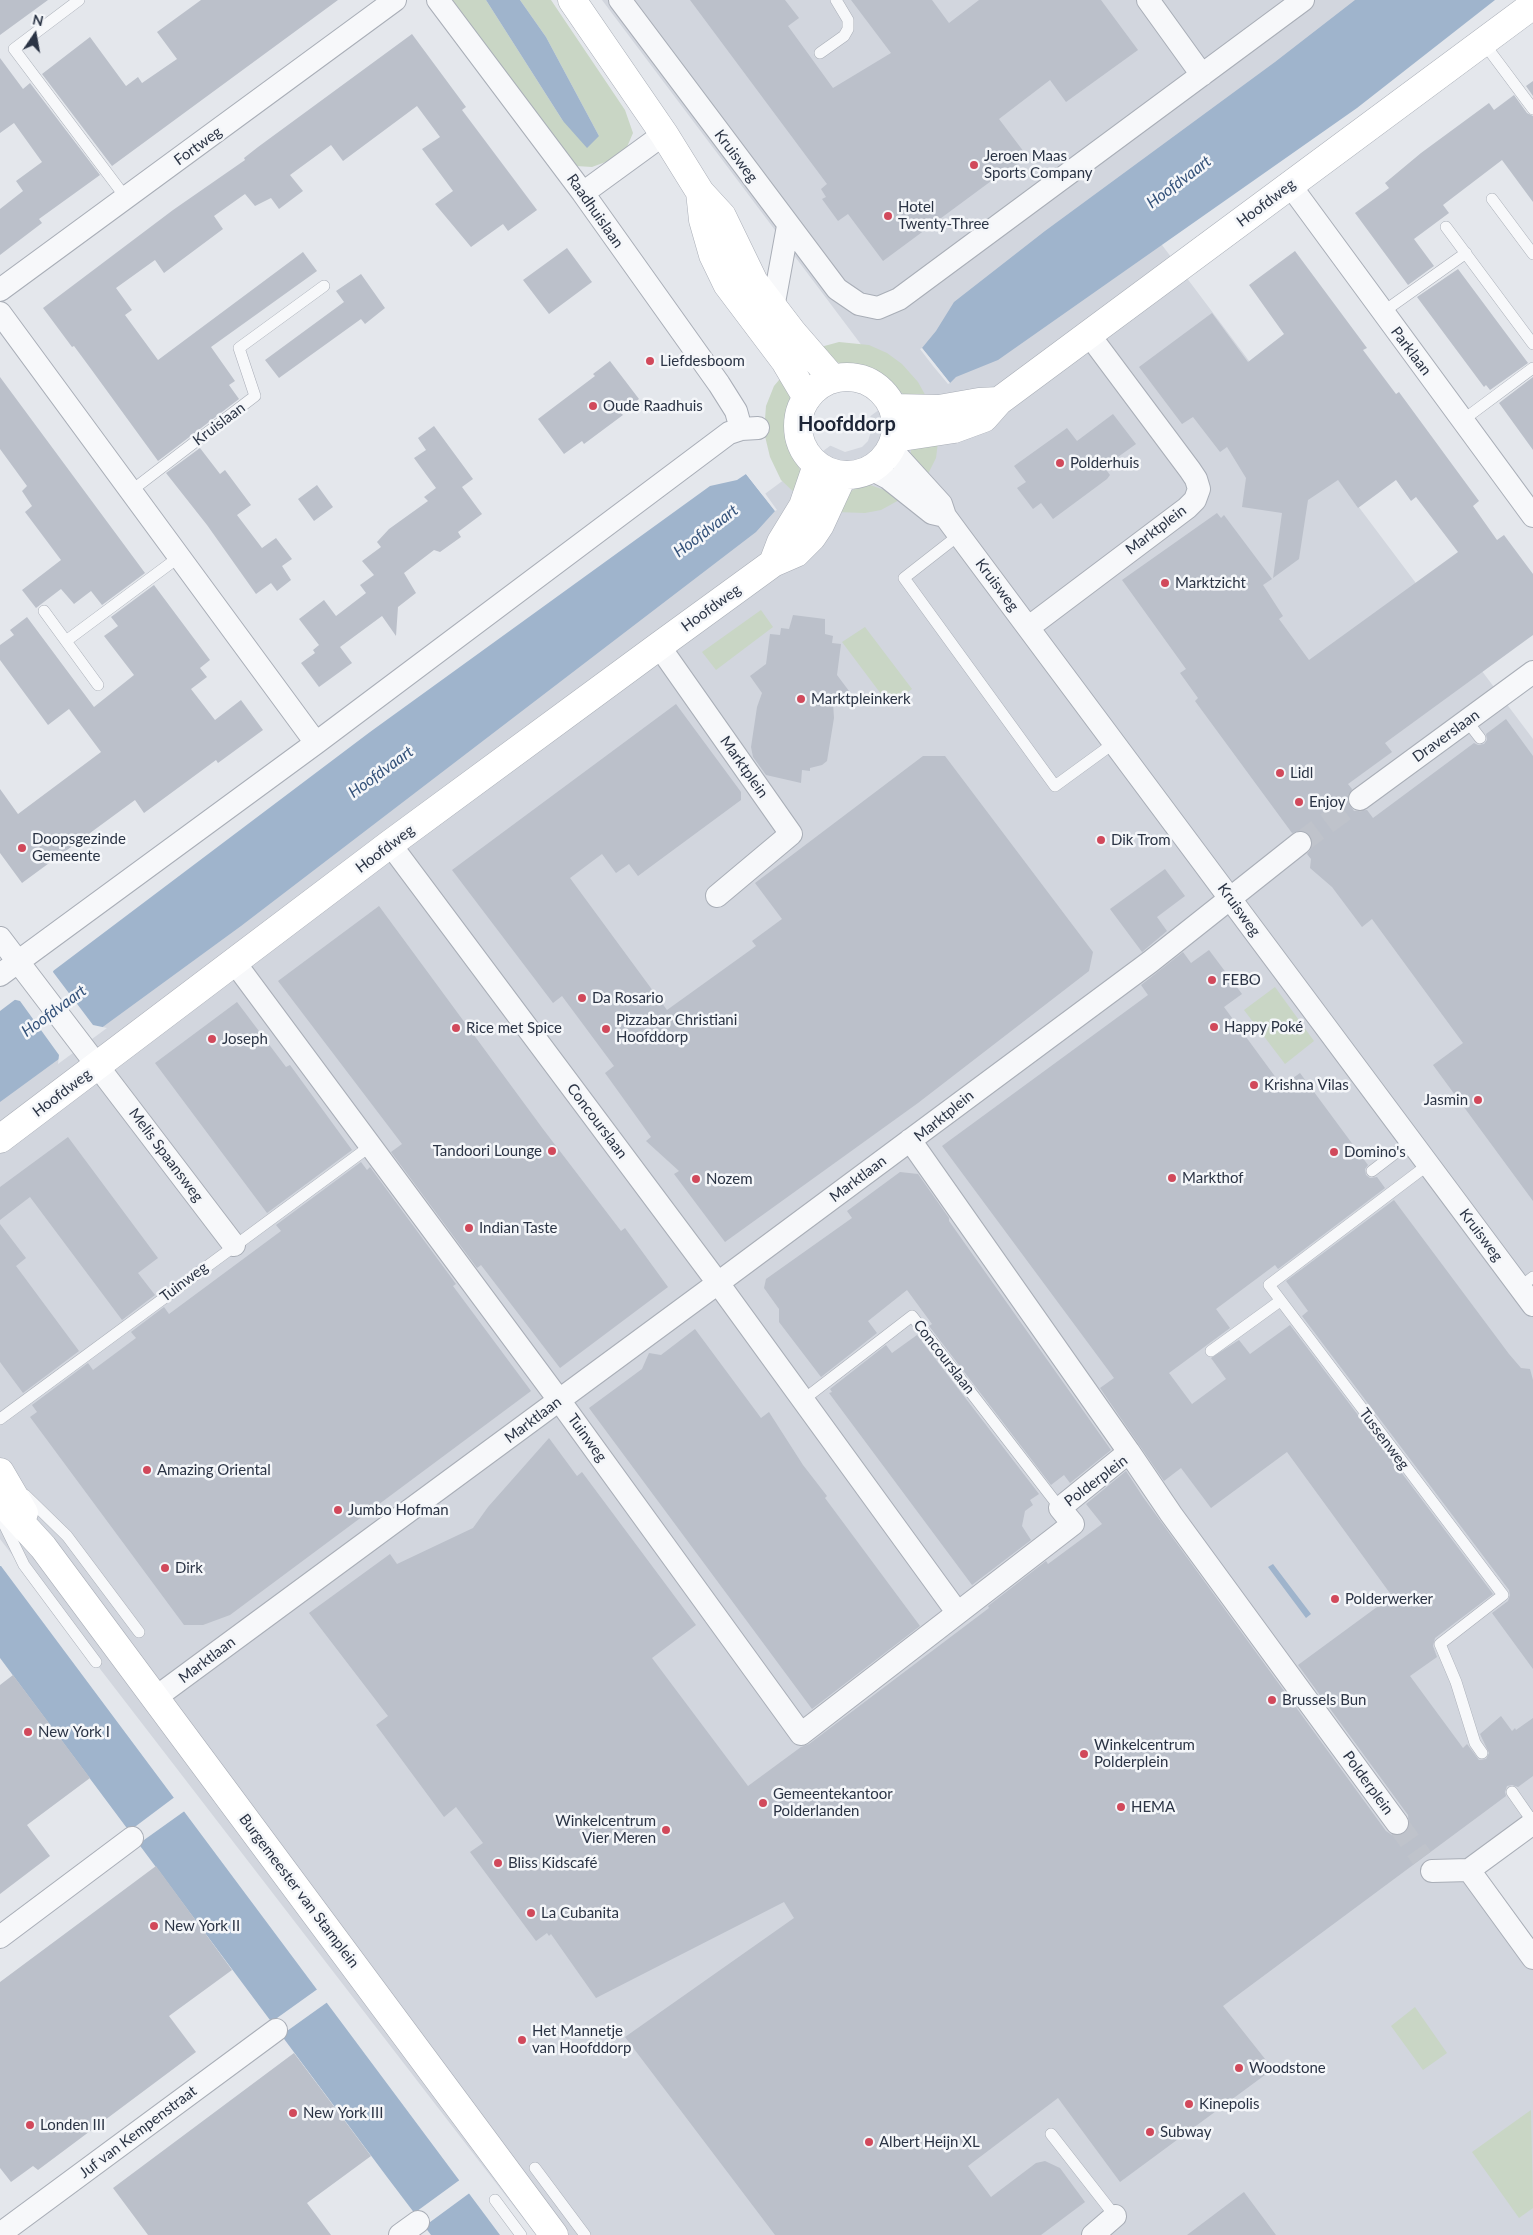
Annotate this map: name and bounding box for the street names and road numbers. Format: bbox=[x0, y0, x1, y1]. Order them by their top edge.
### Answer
street label: Fortweg bbox=[171, 123, 225, 169]
street label: Kruisweg bbox=[710, 126, 762, 186]
street label: Raadhuislaan bbox=[563, 171, 627, 251]
street label: Hoofdweg bbox=[1233, 175, 1299, 231]
street label: Parklaan bbox=[1387, 323, 1435, 379]
street label: Kruislaan bbox=[189, 399, 249, 449]
street label: Marktplein bbox=[1122, 501, 1190, 559]
street label: Kruisweg bbox=[971, 555, 1023, 615]
street label: Hoofdweg bbox=[678, 580, 744, 636]
street label: Draverslaan bbox=[1409, 706, 1483, 766]
street label: Marktplein bbox=[716, 733, 772, 801]
street label: Hoofdweg bbox=[352, 821, 418, 877]
street label: Kruisweg bbox=[1214, 880, 1264, 940]
street label: Hoofdweg bbox=[29, 1065, 95, 1121]
street label: Concourslaan bbox=[563, 1080, 631, 1162]
street label: Marktplein bbox=[911, 1087, 977, 1145]
street label: Melis Spaansweg bbox=[125, 1105, 207, 1205]
street label: Marktlaan bbox=[826, 1152, 890, 1206]
street label: Kruisweg bbox=[1455, 1205, 1507, 1265]
street label: Tuinweg bbox=[157, 1258, 211, 1306]
street label: Concourslaan bbox=[909, 1316, 979, 1398]
street label: Marktlaan bbox=[501, 1393, 565, 1447]
street label: Tussenweg bbox=[1355, 1405, 1413, 1473]
street label: Tuinweg bbox=[564, 1410, 610, 1466]
street label: Polderplein bbox=[1061, 1451, 1131, 1511]
street label: Marktlaan bbox=[175, 1633, 239, 1687]
street label: Polderplein bbox=[1339, 1748, 1397, 1818]
street label: Burgemeester van Stamplein bbox=[235, 1810, 363, 1972]
street label: Juf van Kempenstraat bbox=[76, 2082, 200, 2182]

